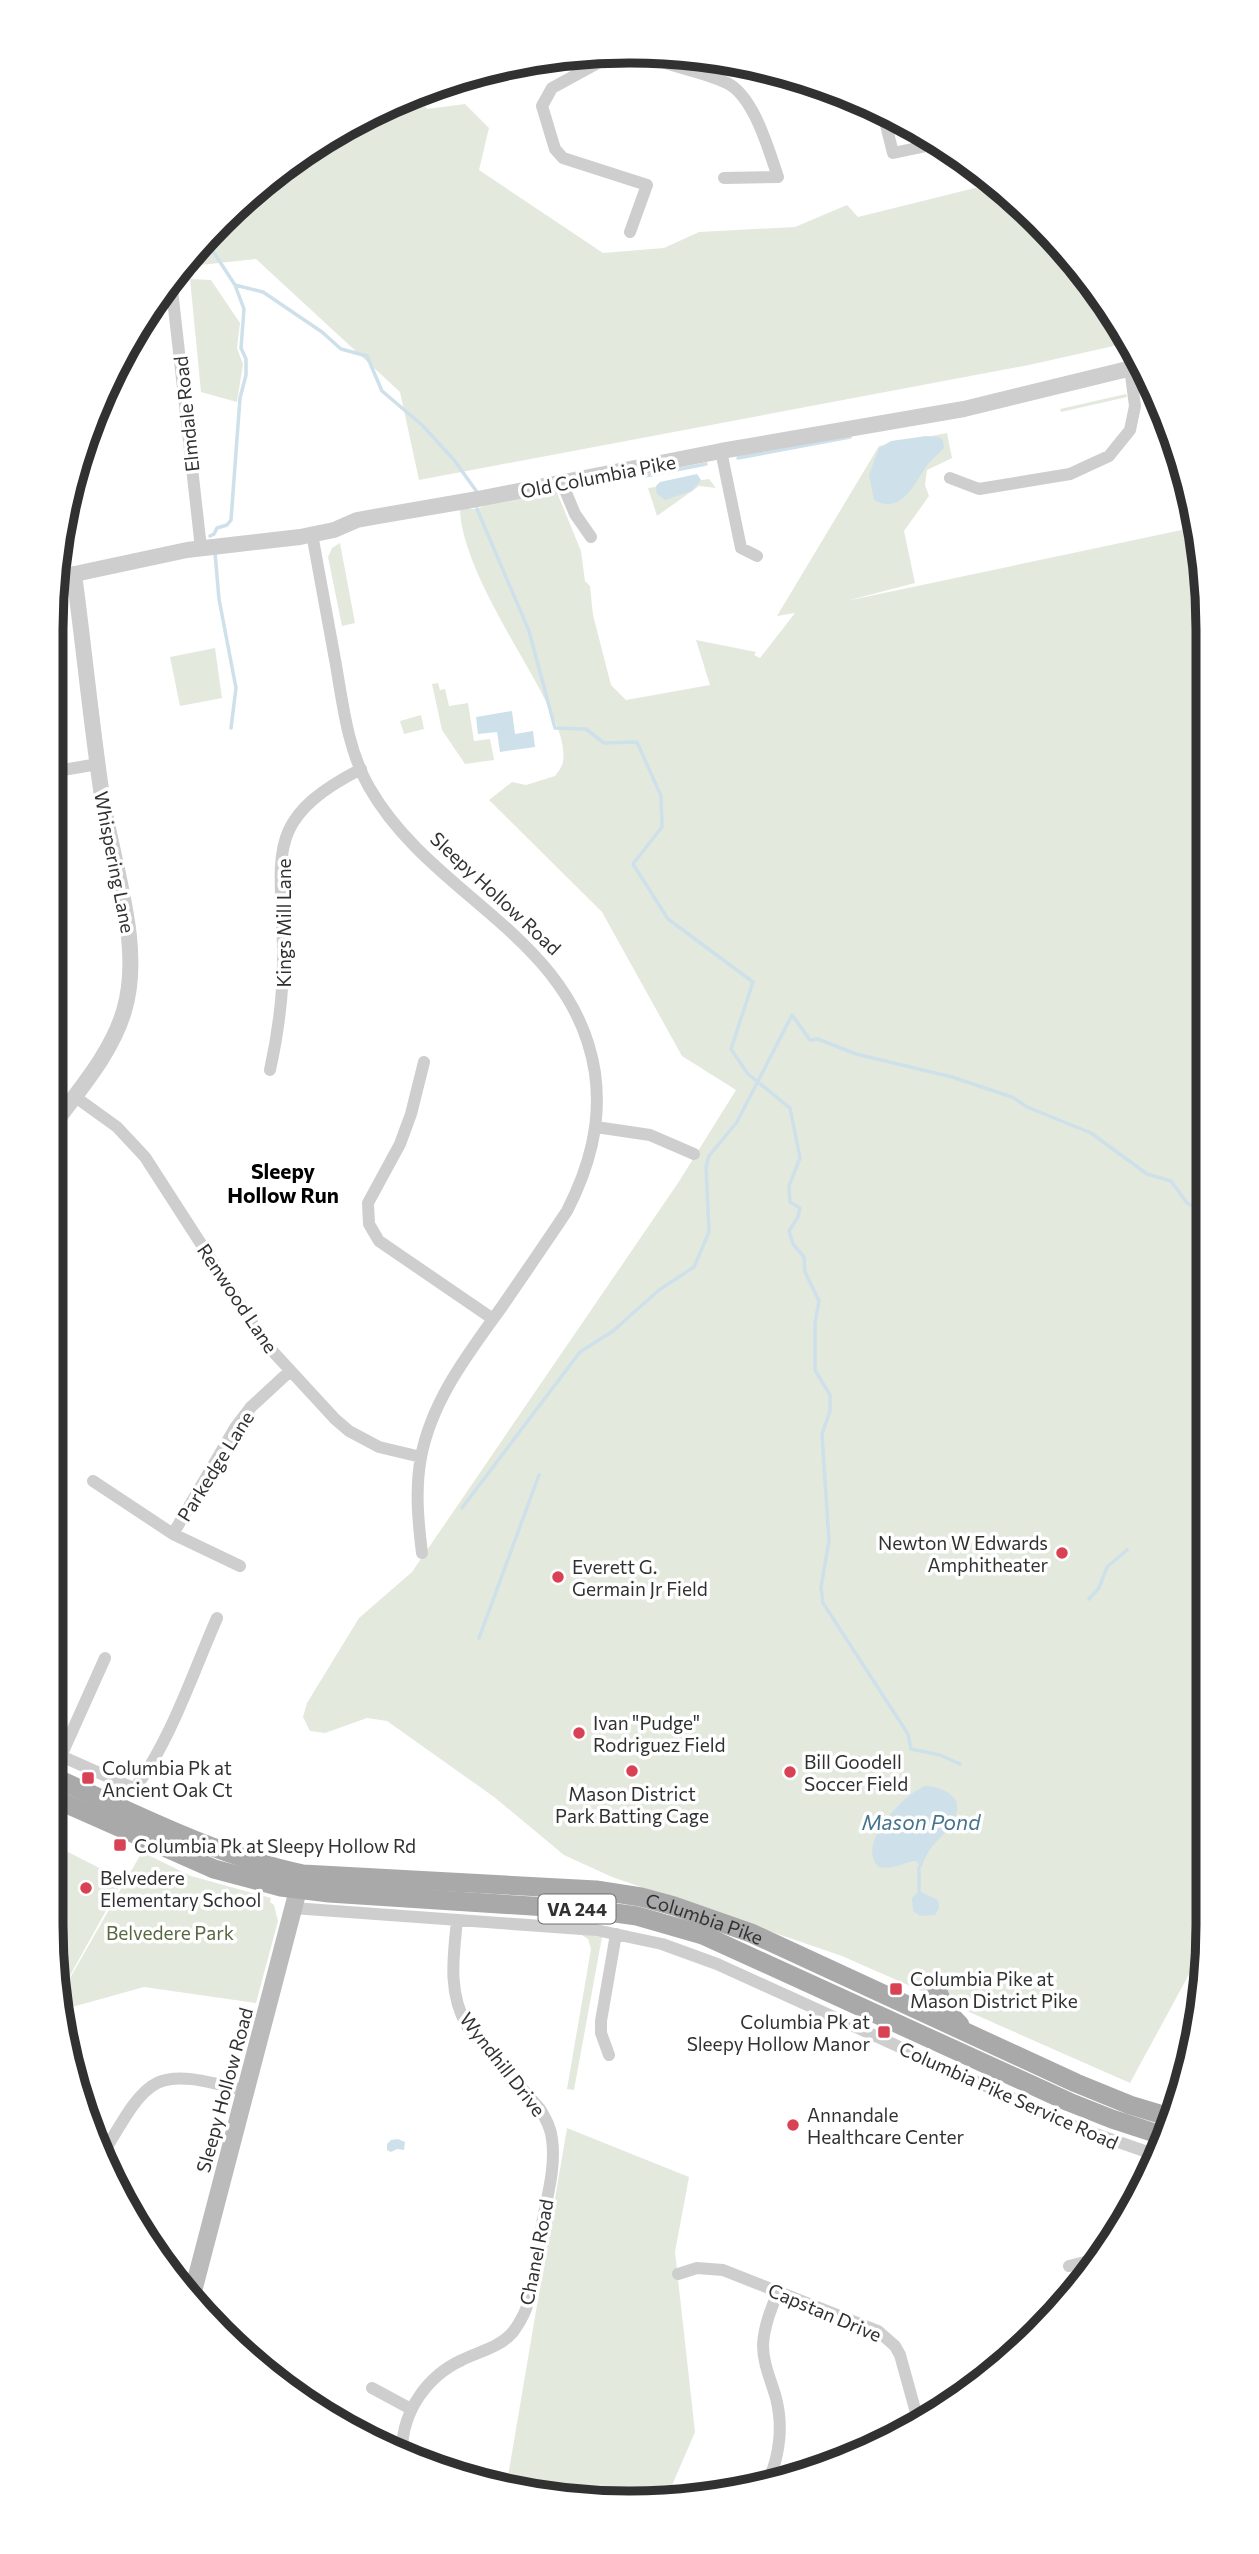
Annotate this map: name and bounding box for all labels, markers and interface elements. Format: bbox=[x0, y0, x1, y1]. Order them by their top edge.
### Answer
street label: Elmdale Road bbox=[168, 355, 204, 473]
street label: Old Columbia Pike bbox=[518, 450, 678, 502]
street label: Whispering Lane bbox=[90, 789, 140, 935]
street label: Sleepy Hollow Road bbox=[426, 827, 566, 959]
street label: Kings Mill Lane bbox=[272, 858, 295, 988]
district label: Sleepy Hollow Run bbox=[227, 1158, 339, 1207]
street label: Renwood Lane bbox=[193, 1239, 283, 1357]
street label: Parkedge Lane bbox=[172, 1407, 258, 1525]
place label: Newton W Edwards Amphitheater bbox=[878, 1531, 1048, 1576]
marker: Newton W Edwards Amphitheater bbox=[1054, 1545, 1070, 1561]
place label: Everett G. Germain Jr Field bbox=[572, 1555, 708, 1600]
marker: Everett G. Germain Jr Field bbox=[550, 1569, 566, 1585]
place label: Ivan "Pudge" Rodriguez Field bbox=[593, 1711, 726, 1756]
marker: Ivan "Pudge" Rodriguez Field bbox=[571, 1725, 587, 1741]
place label: Bill Goodell Soccer Field bbox=[804, 1750, 908, 1795]
place label: Columbia Pk at Ancient Oak Ct bbox=[102, 1756, 233, 1801]
marker: Mason District Park Batting Cage bbox=[624, 1763, 640, 1779]
marker: Bill Goodell Soccer Field bbox=[782, 1764, 798, 1780]
marker: Columbia Pk at Ancient Oak Ct bbox=[80, 1770, 96, 1786]
place label: Mason District Park Batting Cage bbox=[555, 1782, 709, 1827]
water label: Mason Pond bbox=[862, 1809, 981, 1834]
place label: Columbia Pk at Sleepy Hollow Rd bbox=[134, 1834, 416, 1857]
marker: Columbia Pk at Sleepy Hollow Rd bbox=[112, 1837, 128, 1853]
place label: Belvedere Elementary School bbox=[100, 1866, 261, 1911]
marker: Belvedere Elementary School bbox=[78, 1880, 94, 1896]
street label: Columbia Pike bbox=[643, 1887, 767, 1949]
road number: VA 244 bbox=[538, 1895, 616, 1924]
park label: Belvedere Park bbox=[106, 1921, 234, 1944]
place label: Columbia Pike at Mason District Pike bbox=[910, 1967, 1078, 2012]
marker: Columbia Pike at Mason District Pike bbox=[888, 1981, 904, 1997]
street label: Sleepy Hollow Road bbox=[191, 2005, 257, 2175]
street label: Wyndhill Drive bbox=[455, 2008, 551, 2120]
place label: Columbia Pk at Sleepy Hollow Manor bbox=[687, 2010, 870, 2055]
marker: Columbia Pk at Sleepy Hollow Manor bbox=[876, 2024, 892, 2040]
street label: Columbia Pike Service Road bbox=[896, 2036, 1122, 2154]
place label: Annandale Healthcare Center bbox=[807, 2103, 965, 2148]
marker: Annandale Healthcare Center bbox=[785, 2117, 801, 2133]
street label: Chanel Road bbox=[514, 2197, 558, 2307]
street label: Capstan Drive bbox=[765, 2278, 885, 2346]

